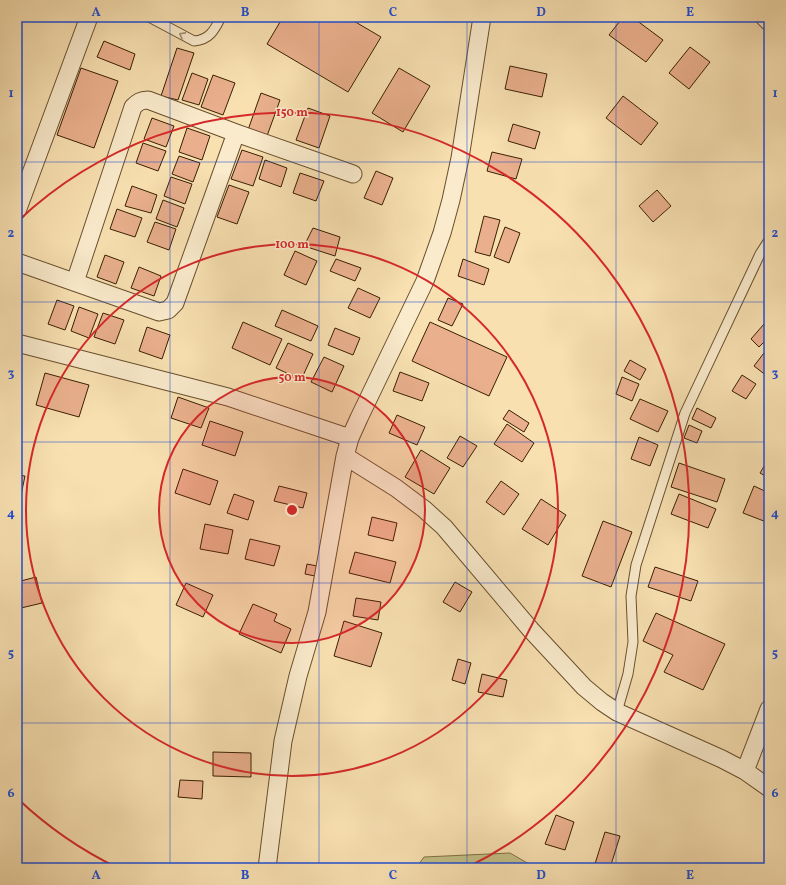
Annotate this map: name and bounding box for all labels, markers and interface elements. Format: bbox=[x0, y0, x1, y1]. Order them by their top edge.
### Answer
text: A bbox=[91, 4, 101, 22]
text: B bbox=[241, 4, 250, 22]
text: C bbox=[389, 4, 397, 22]
text: D bbox=[536, 4, 546, 22]
text: E bbox=[686, 4, 694, 22]
one-way arrow bbox=[179, 32, 186, 39]
text: 1 bbox=[8, 85, 14, 103]
text: 1 bbox=[772, 85, 778, 103]
text: 150 m bbox=[276, 105, 308, 121]
text: 2 bbox=[8, 225, 15, 243]
text: 2 bbox=[772, 225, 779, 243]
text: 100 m bbox=[275, 237, 309, 253]
text: 3 bbox=[8, 365, 15, 383]
text: 3 bbox=[772, 365, 779, 383]
text: 50 m bbox=[278, 370, 306, 386]
centre of rings bbox=[285, 503, 299, 517]
text: 4 bbox=[7, 505, 15, 523]
text: 4 bbox=[771, 505, 779, 523]
text: 5 bbox=[8, 645, 14, 663]
text: 5 bbox=[772, 645, 778, 663]
text: 6 bbox=[7, 785, 15, 803]
text: 6 bbox=[771, 785, 779, 803]
text: A bbox=[91, 867, 101, 885]
text: B bbox=[241, 867, 250, 885]
text: C bbox=[389, 867, 397, 885]
text: D bbox=[536, 867, 546, 885]
text: E bbox=[686, 867, 694, 885]

